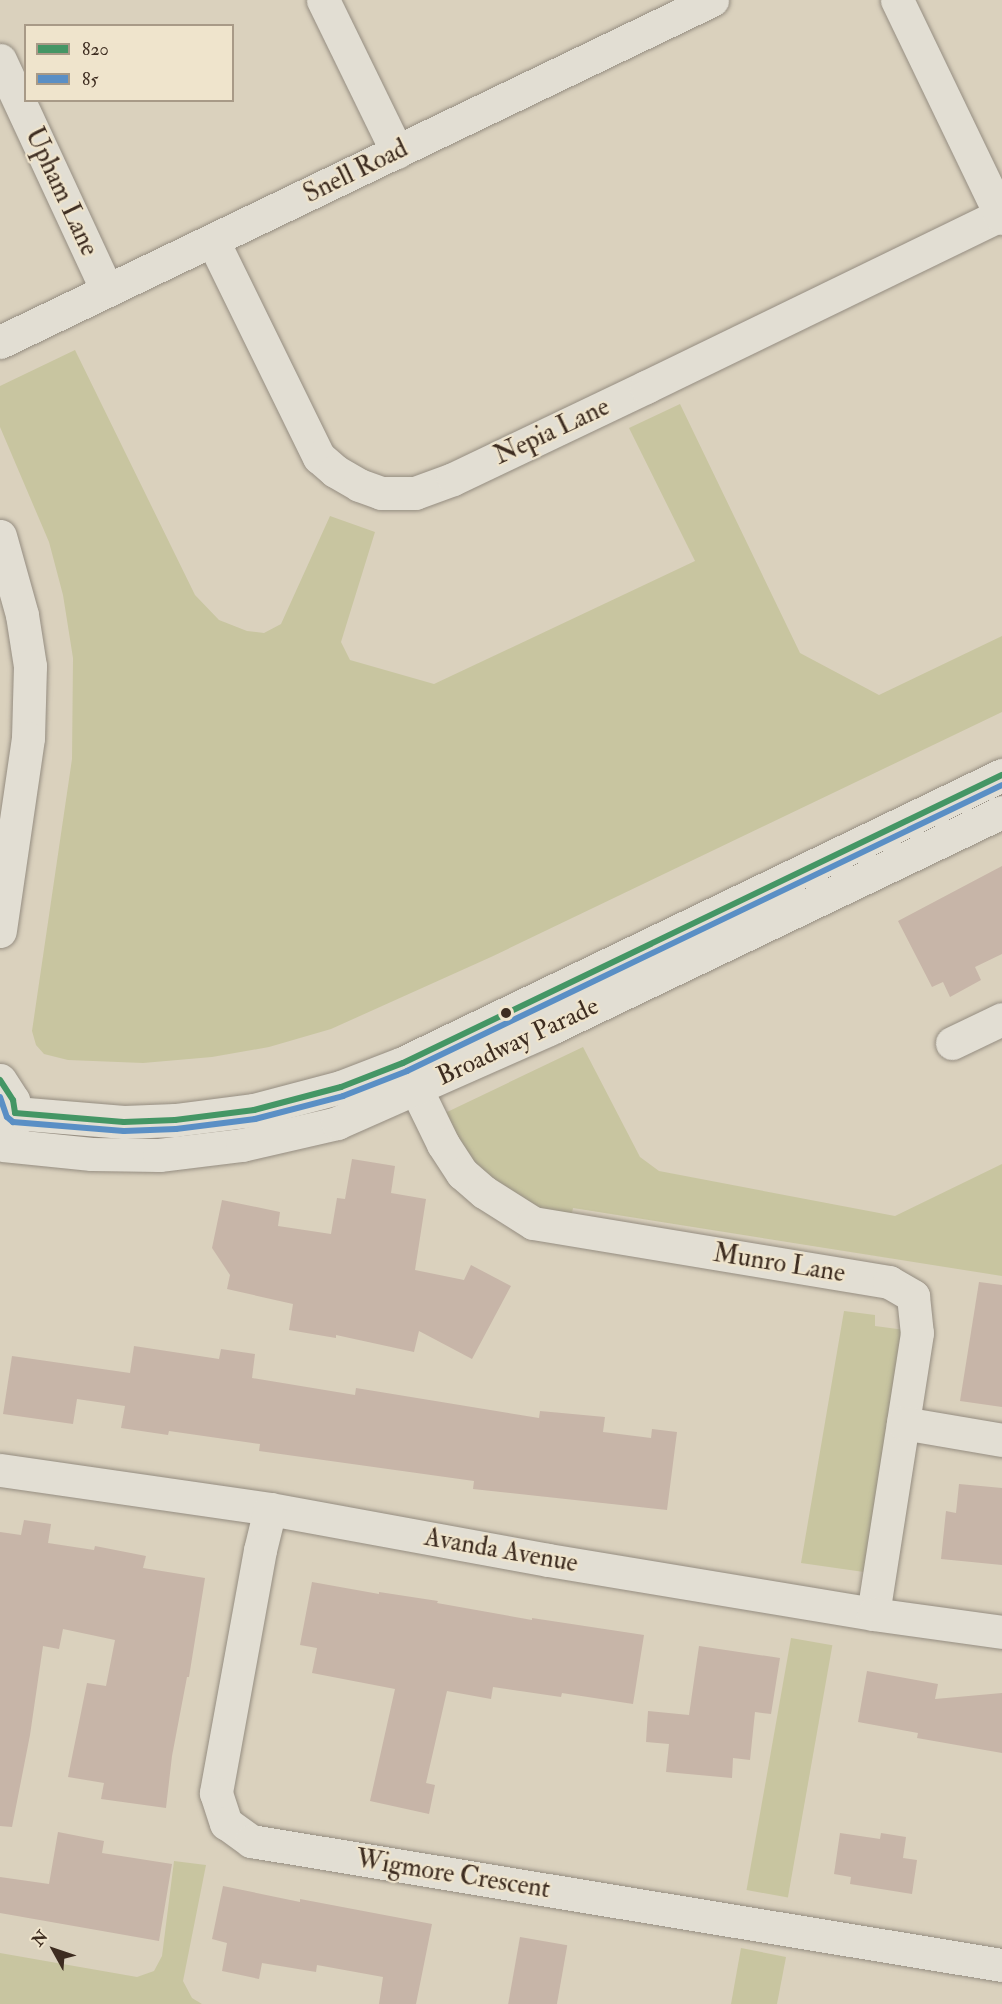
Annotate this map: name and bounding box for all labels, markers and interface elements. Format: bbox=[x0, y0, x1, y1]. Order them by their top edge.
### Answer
legend bbox=[24, 24, 234, 102]
text: 820 bbox=[82, 38, 109, 61]
text: 85 bbox=[82, 68, 98, 91]
street label: Upham Lane bbox=[18, 123, 104, 261]
street label: Snell Road bbox=[299, 133, 413, 211]
street label: Nepia Lane bbox=[489, 392, 615, 472]
street label: Broadway Parade bbox=[432, 991, 604, 1093]
unlabelled marker bbox=[500, 1007, 512, 1019]
street label: Munro Lane bbox=[711, 1238, 847, 1290]
street label: Avanda Avenue bbox=[422, 1522, 580, 1580]
street label: Wigmore Crescent bbox=[354, 1844, 552, 1906]
north arrow bbox=[24, 1920, 84, 1980]
text: N bbox=[28, 1927, 52, 1950]

